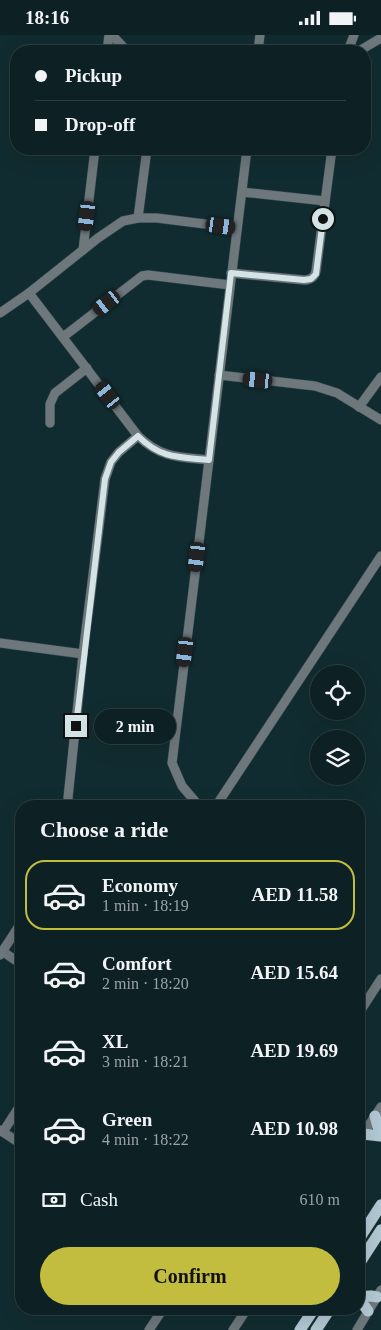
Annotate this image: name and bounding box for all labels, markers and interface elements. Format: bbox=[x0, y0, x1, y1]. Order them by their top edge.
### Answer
text: 18:16 bbox=[25, 7, 69, 28]
text: Pickup bbox=[65, 65, 122, 86]
text: Drop-off bbox=[65, 114, 135, 135]
car bbox=[77, 200, 96, 232]
route start bbox=[312, 208, 334, 230]
car bbox=[205, 216, 236, 236]
car bbox=[90, 288, 123, 318]
car bbox=[242, 371, 273, 389]
car bbox=[92, 379, 123, 411]
car bbox=[187, 541, 206, 573]
car bbox=[175, 636, 194, 668]
map controls bbox=[310, 665, 365, 785]
button: locate bbox=[310, 665, 365, 720]
callout: 2 min bbox=[94, 709, 176, 743]
route end bbox=[65, 715, 87, 737]
text: 2 min bbox=[116, 718, 154, 735]
button: layers bbox=[310, 730, 365, 785]
text: Choose a ride bbox=[40, 817, 168, 842]
icon: car bbox=[42, 873, 87, 918]
text: Economy bbox=[102, 875, 178, 896]
text: AED 11.58 bbox=[251, 884, 338, 905]
text: 1 min · 18:19 bbox=[102, 897, 189, 914]
icon: car bbox=[42, 951, 87, 996]
text: Comfort bbox=[102, 953, 172, 974]
text: AED 15.64 bbox=[250, 962, 338, 983]
text: 2 min · 18:20 bbox=[102, 975, 189, 992]
icon: car bbox=[42, 1029, 87, 1074]
text: XL bbox=[102, 1031, 128, 1052]
text: AED 19.69 bbox=[250, 1040, 338, 1061]
text: 3 min · 18:21 bbox=[102, 1053, 189, 1070]
icon: car bbox=[42, 1107, 87, 1152]
text: Green bbox=[102, 1109, 152, 1130]
text: AED 10.98 bbox=[250, 1118, 338, 1139]
text: 4 min · 18:22 bbox=[102, 1131, 189, 1148]
icon: cash bbox=[40, 1186, 68, 1214]
text: Cash bbox=[80, 1189, 118, 1210]
text: 610 m bbox=[300, 1191, 340, 1208]
button: Confirm bbox=[40, 1247, 340, 1305]

